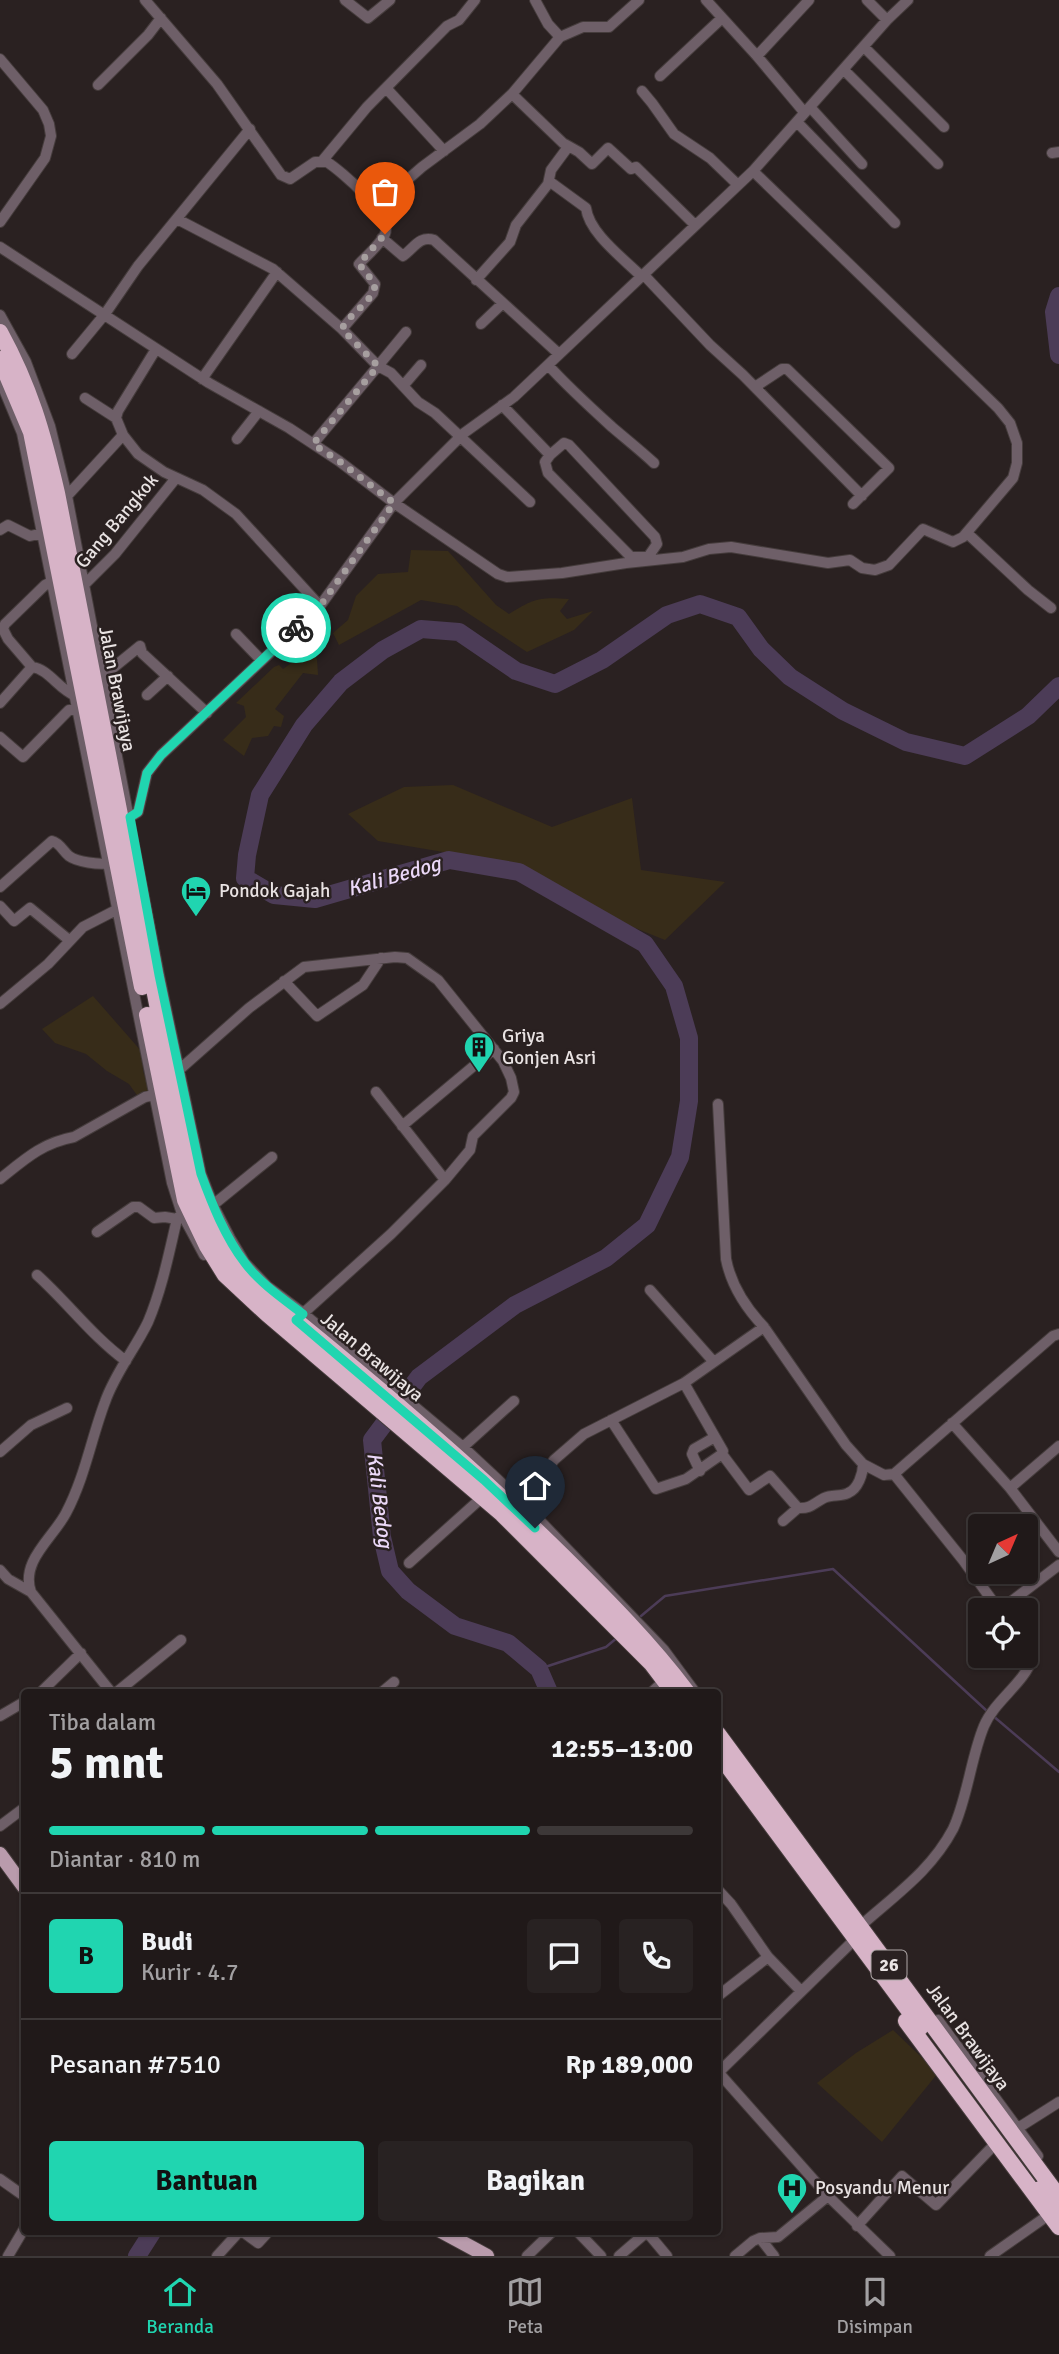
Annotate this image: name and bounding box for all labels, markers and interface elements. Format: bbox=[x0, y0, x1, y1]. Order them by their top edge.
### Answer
pin bbox=[355, 162, 415, 234]
icon: bag bbox=[366, 173, 404, 211]
street label: Gang Bangkok bbox=[70, 468, 164, 573]
courier bbox=[261, 593, 331, 663]
icon: bike bbox=[277, 609, 315, 647]
street label: Jalan Brawijaya bbox=[93, 624, 141, 754]
water label: Kali Bedog bbox=[344, 850, 446, 902]
hotel icon: Pondok Gajah bbox=[179, 874, 213, 918]
place label: Pondok Gajah bbox=[219, 879, 330, 903]
place label: Griya Gonjen Asri bbox=[502, 1024, 596, 1070]
building icon: Griya Gonjen Asri bbox=[462, 1030, 496, 1074]
street label: Jalan Brawijaya bbox=[316, 1307, 428, 1407]
water label: Kali Bedog bbox=[361, 1451, 399, 1551]
pin bbox=[505, 1456, 565, 1528]
icon: home bbox=[516, 1467, 554, 1505]
north arrow bbox=[968, 1514, 1038, 1584]
map controls bbox=[968, 1514, 1038, 1668]
button: locate bbox=[968, 1598, 1038, 1668]
text: Tiba dalam bbox=[49, 1708, 156, 1737]
text: 12:55–13:00 bbox=[551, 1733, 693, 1765]
text: 5 mnt bbox=[49, 1735, 164, 1791]
text: Diantar · 810 m bbox=[49, 1845, 200, 1874]
button: chat bbox=[527, 1919, 601, 1993]
button: phone bbox=[619, 1919, 693, 1993]
text: Budi bbox=[141, 1926, 193, 1958]
text: B bbox=[78, 1940, 94, 1972]
road number: 26 bbox=[872, 1951, 906, 1980]
text: Kurir · 4.7 bbox=[141, 1958, 238, 1987]
street label: Jalan Brawijaya bbox=[921, 1979, 1015, 2095]
text: Pesanan #7510 bbox=[49, 2049, 221, 2081]
text: Rp 189,000 bbox=[565, 2049, 693, 2081]
button: Bantuan bbox=[49, 2141, 364, 2221]
button: Bagikan bbox=[378, 2141, 693, 2221]
hospital icon: Posyandu Menur bbox=[775, 2171, 809, 2215]
place label: Posyandu Menur bbox=[815, 2176, 949, 2200]
tab: Beranda bbox=[146, 2273, 214, 2339]
tab: Peta bbox=[506, 2273, 544, 2339]
tab: Disimpan bbox=[837, 2273, 913, 2339]

